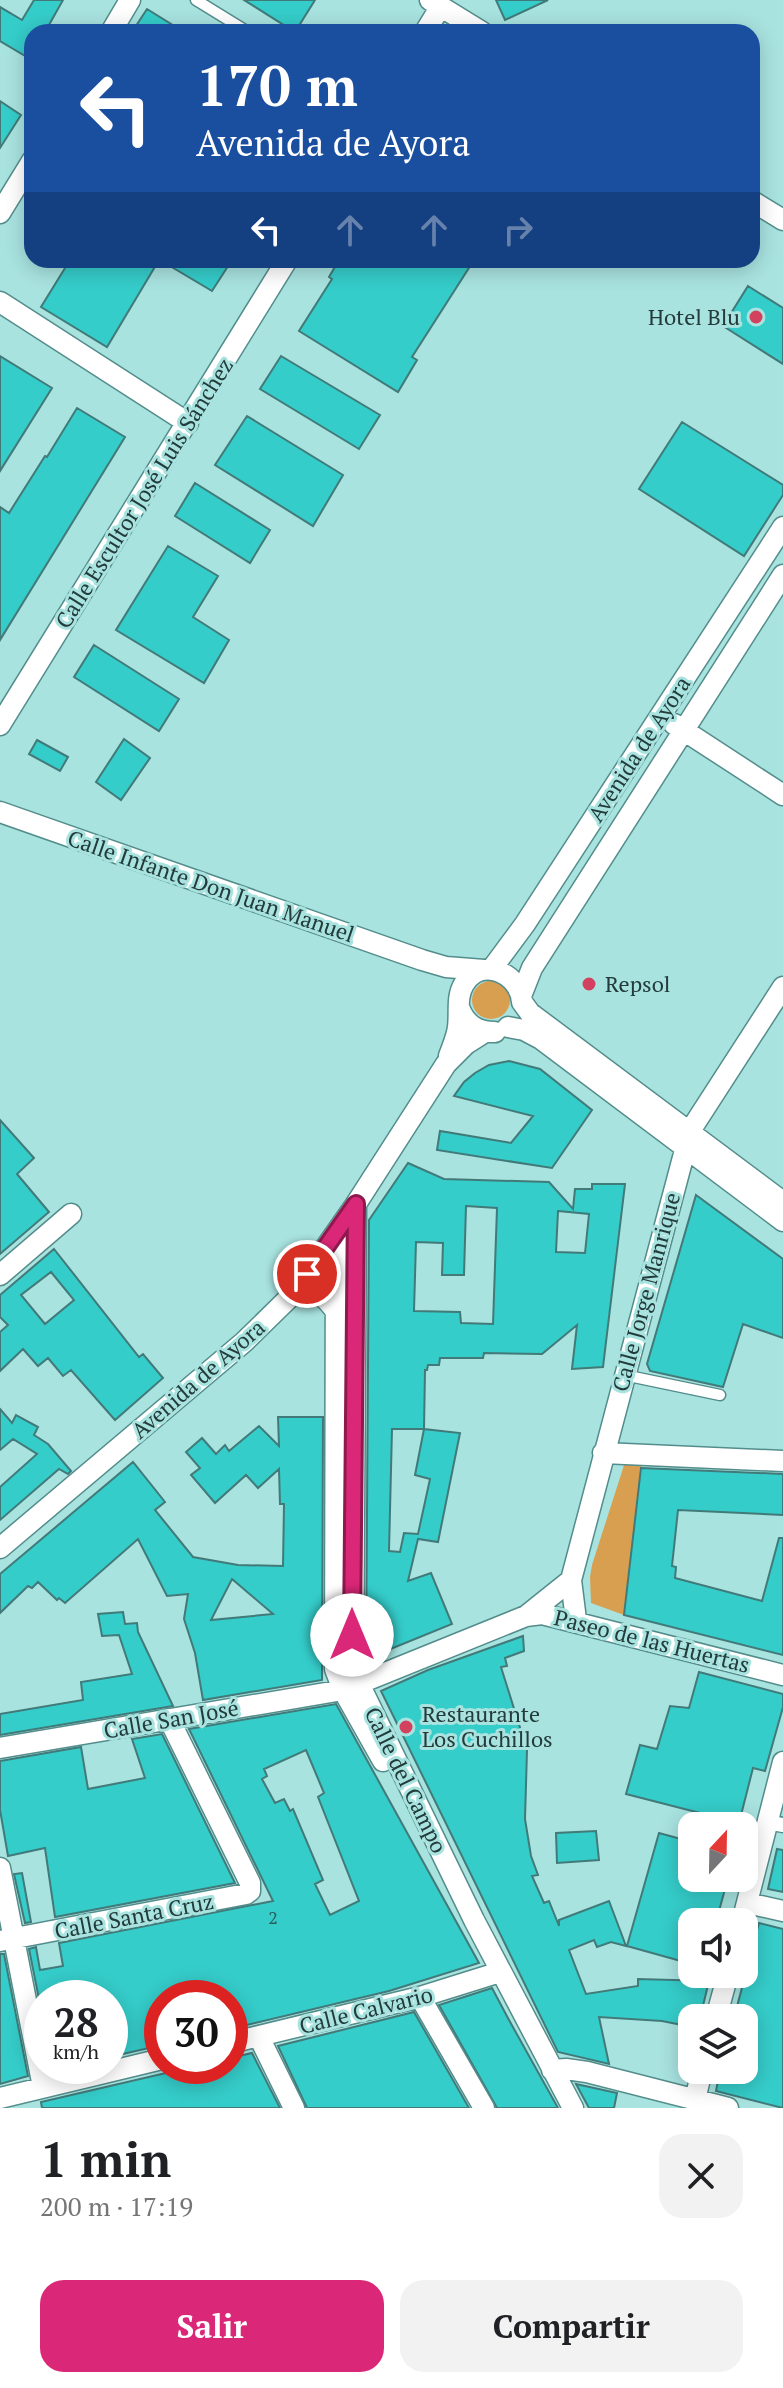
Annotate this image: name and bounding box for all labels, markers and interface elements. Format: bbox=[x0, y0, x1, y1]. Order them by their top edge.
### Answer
text: 170 m bbox=[196, 48, 358, 122]
icon: left bbox=[64, 56, 168, 160]
text: Avenida de Ayora bbox=[196, 119, 470, 166]
icon: left bbox=[244, 208, 288, 252]
icon: ahead bbox=[328, 208, 372, 252]
icon: ahead bbox=[412, 208, 456, 252]
icon: right bbox=[496, 208, 540, 252]
place label: Hotel Blu bbox=[648, 302, 740, 331]
marker: Hotel Blu bbox=[747, 308, 765, 326]
street label: Calle Escultor José Luis Sánchez bbox=[48, 352, 239, 633]
street label: Avenida de Ayora bbox=[581, 671, 696, 827]
street label: Calle Infante Don Juan Manuel bbox=[64, 823, 358, 948]
place label: Repsol bbox=[605, 969, 670, 998]
marker: Repsol bbox=[580, 975, 598, 993]
street label: Calle Jorge Manrique bbox=[605, 1189, 686, 1395]
pin bbox=[273, 1240, 341, 1308]
icon: arrive bbox=[285, 1252, 329, 1296]
street label: Avenida de Ayora bbox=[125, 1313, 270, 1445]
position arrow bbox=[310, 1593, 394, 1677]
street label: Paseo de las Huertas bbox=[551, 1602, 753, 1679]
street label: Calle San José bbox=[101, 1692, 241, 1745]
place label: Restaurante Los Cuchillos bbox=[422, 1699, 553, 1753]
street label: Calle del Campo bbox=[359, 1702, 454, 1858]
marker: Restaurante Los Cuchillos bbox=[397, 1718, 415, 1736]
north arrow bbox=[678, 1812, 758, 1892]
map controls bbox=[678, 1812, 758, 2084]
street label: Calle Santa Cruz bbox=[52, 1886, 216, 1945]
house number: 2 bbox=[268, 1905, 278, 1929]
button: sound bbox=[678, 1908, 758, 1988]
street label: Calle Calvario bbox=[296, 1979, 436, 2040]
speed limit sign: 30 bbox=[144, 1980, 248, 2084]
text: 28 bbox=[53, 1995, 99, 2048]
button: layers bbox=[678, 2004, 758, 2084]
text: km/h bbox=[53, 2038, 99, 2065]
text: 1 min bbox=[40, 2127, 171, 2191]
button: close bbox=[659, 2134, 743, 2218]
text: 200 m · 17:19 bbox=[40, 2189, 193, 2223]
button: Salir bbox=[40, 2280, 384, 2372]
button: Compartir bbox=[400, 2280, 743, 2372]

